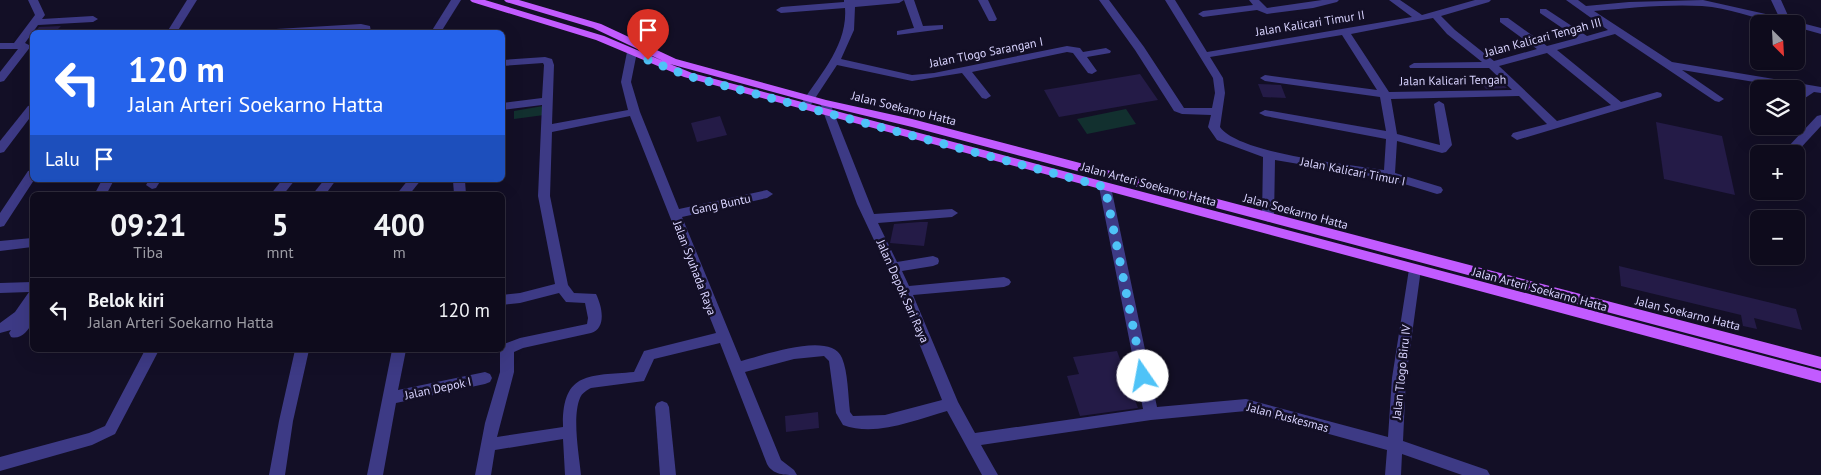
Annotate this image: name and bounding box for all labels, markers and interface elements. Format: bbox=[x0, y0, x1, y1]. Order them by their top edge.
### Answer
street label: Jalan Kalicari Timur II bbox=[1253, 7, 1366, 39]
pin bbox=[627, 9, 669, 60]
street label: Jalan Kalicari Tengah III bbox=[1482, 14, 1603, 60]
north arrow bbox=[1750, 15, 1805, 70]
map controls bbox=[1750, 15, 1805, 265]
icon: arrive bbox=[634, 16, 662, 44]
street label: Jalan Tlogo Sarangan I bbox=[927, 34, 1044, 71]
text: 120 m bbox=[128, 46, 225, 92]
icon: left bbox=[45, 50, 110, 115]
street label: Jalan Kalicari Tengah bbox=[1399, 72, 1506, 88]
button: layers bbox=[1750, 80, 1805, 135]
street label: Jalan Soekarno Hatta bbox=[849, 87, 958, 128]
text: Jalan Arteri Soekarno Hatta bbox=[128, 90, 383, 118]
icon: arrive bbox=[90, 145, 118, 173]
button: + bbox=[1750, 145, 1805, 200]
text: Lalu bbox=[45, 147, 80, 171]
street label: Jalan Kalicari Timur I bbox=[1298, 153, 1407, 189]
street label: Jalan Arteri Soekarno Hatta bbox=[1079, 158, 1218, 209]
street label: Gang Buntu bbox=[690, 190, 752, 218]
street label: Jalan Soekarno Hatta bbox=[1241, 190, 1350, 232]
text: 09:21 bbox=[110, 205, 186, 244]
text: 5 bbox=[272, 205, 289, 244]
text: 400 bbox=[374, 205, 425, 244]
button: − bbox=[1750, 210, 1805, 265]
street label: Jalan Syuhada Raya bbox=[670, 218, 720, 317]
street label: Jalan Depok Sari Raya bbox=[873, 236, 933, 345]
text: Tiba bbox=[133, 242, 163, 262]
text: mnt bbox=[266, 242, 294, 262]
text: m bbox=[393, 242, 406, 262]
street label: Jalan Arteri Soekarno Hatta bbox=[1470, 263, 1609, 314]
text: Belok kiri bbox=[88, 288, 164, 312]
street label: Jalan Soekarno Hatta bbox=[1633, 292, 1742, 333]
icon: left bbox=[45, 296, 73, 324]
text: 120 m bbox=[438, 298, 490, 322]
text: Jalan Arteri Soekarno Hatta bbox=[88, 312, 274, 332]
street label: Jalan Tlogo Biru IV bbox=[1388, 324, 1413, 421]
position arrow bbox=[1116, 349, 1168, 401]
street label: Jalan Depok I bbox=[402, 374, 473, 403]
street label: Jalan Puskesmas bbox=[1245, 399, 1331, 435]

